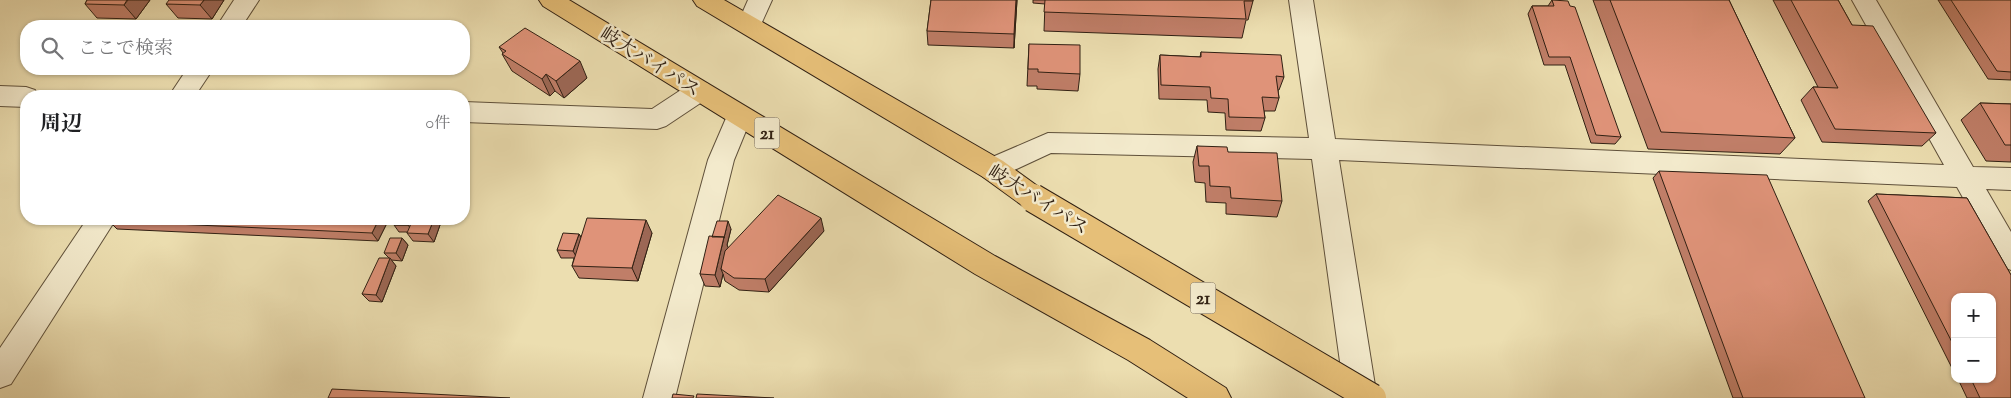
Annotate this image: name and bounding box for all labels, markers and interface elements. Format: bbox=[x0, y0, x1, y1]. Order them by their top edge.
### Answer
search box bbox=[20, 20, 470, 75]
street label: 岐大バイパス bbox=[594, 22, 705, 105]
icon: search bbox=[38, 34, 66, 62]
text: ここで検索 bbox=[78, 36, 173, 63]
text: 周辺 bbox=[40, 110, 82, 140]
text: 0件 bbox=[426, 113, 450, 136]
road number: 21 bbox=[754, 118, 780, 148]
street label: 岐大バイパス bbox=[982, 160, 1093, 243]
road number: 21 bbox=[1190, 282, 1216, 314]
map controls bbox=[1951, 293, 1996, 383]
button: + bbox=[1951, 293, 1996, 338]
button: − bbox=[1951, 338, 1996, 383]

